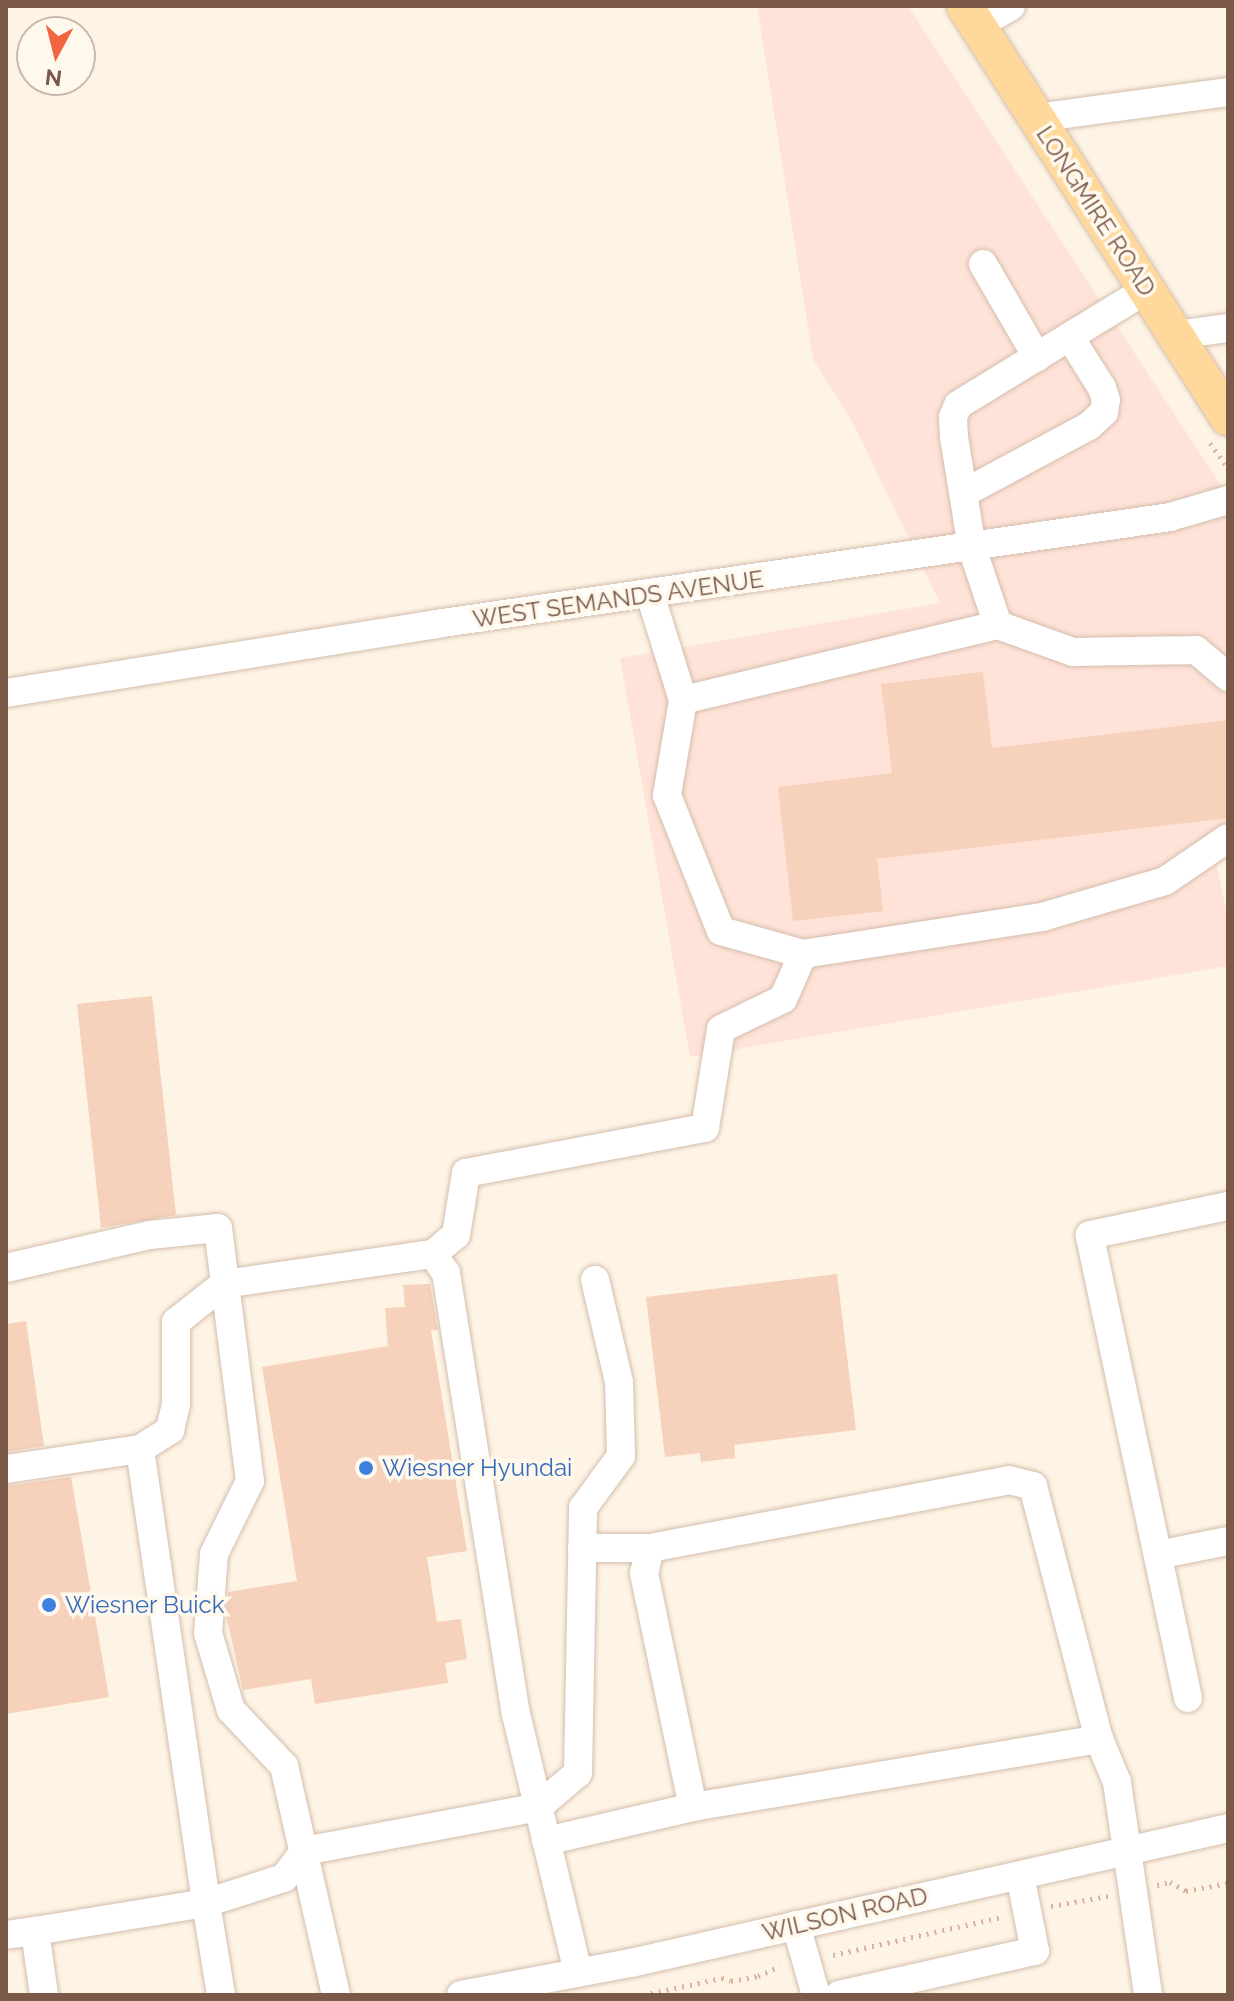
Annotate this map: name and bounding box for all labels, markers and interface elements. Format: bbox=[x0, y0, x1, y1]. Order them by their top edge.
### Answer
north arrow bbox=[16, 16, 96, 96]
text: N bbox=[43, 64, 63, 92]
street label: LONGMIRE ROAD bbox=[1030, 121, 1162, 301]
street label: WEST SEMANDS AVENUE bbox=[470, 564, 766, 634]
place label: Wiesner Hyundai bbox=[382, 1454, 573, 1482]
marker: Wiesner Hyundai bbox=[357, 1459, 375, 1477]
place label: Wiesner Buick bbox=[65, 1591, 225, 1619]
marker: Wiesner Buick bbox=[40, 1596, 58, 1614]
street label: WILSON ROAD bbox=[760, 1881, 930, 1947]

